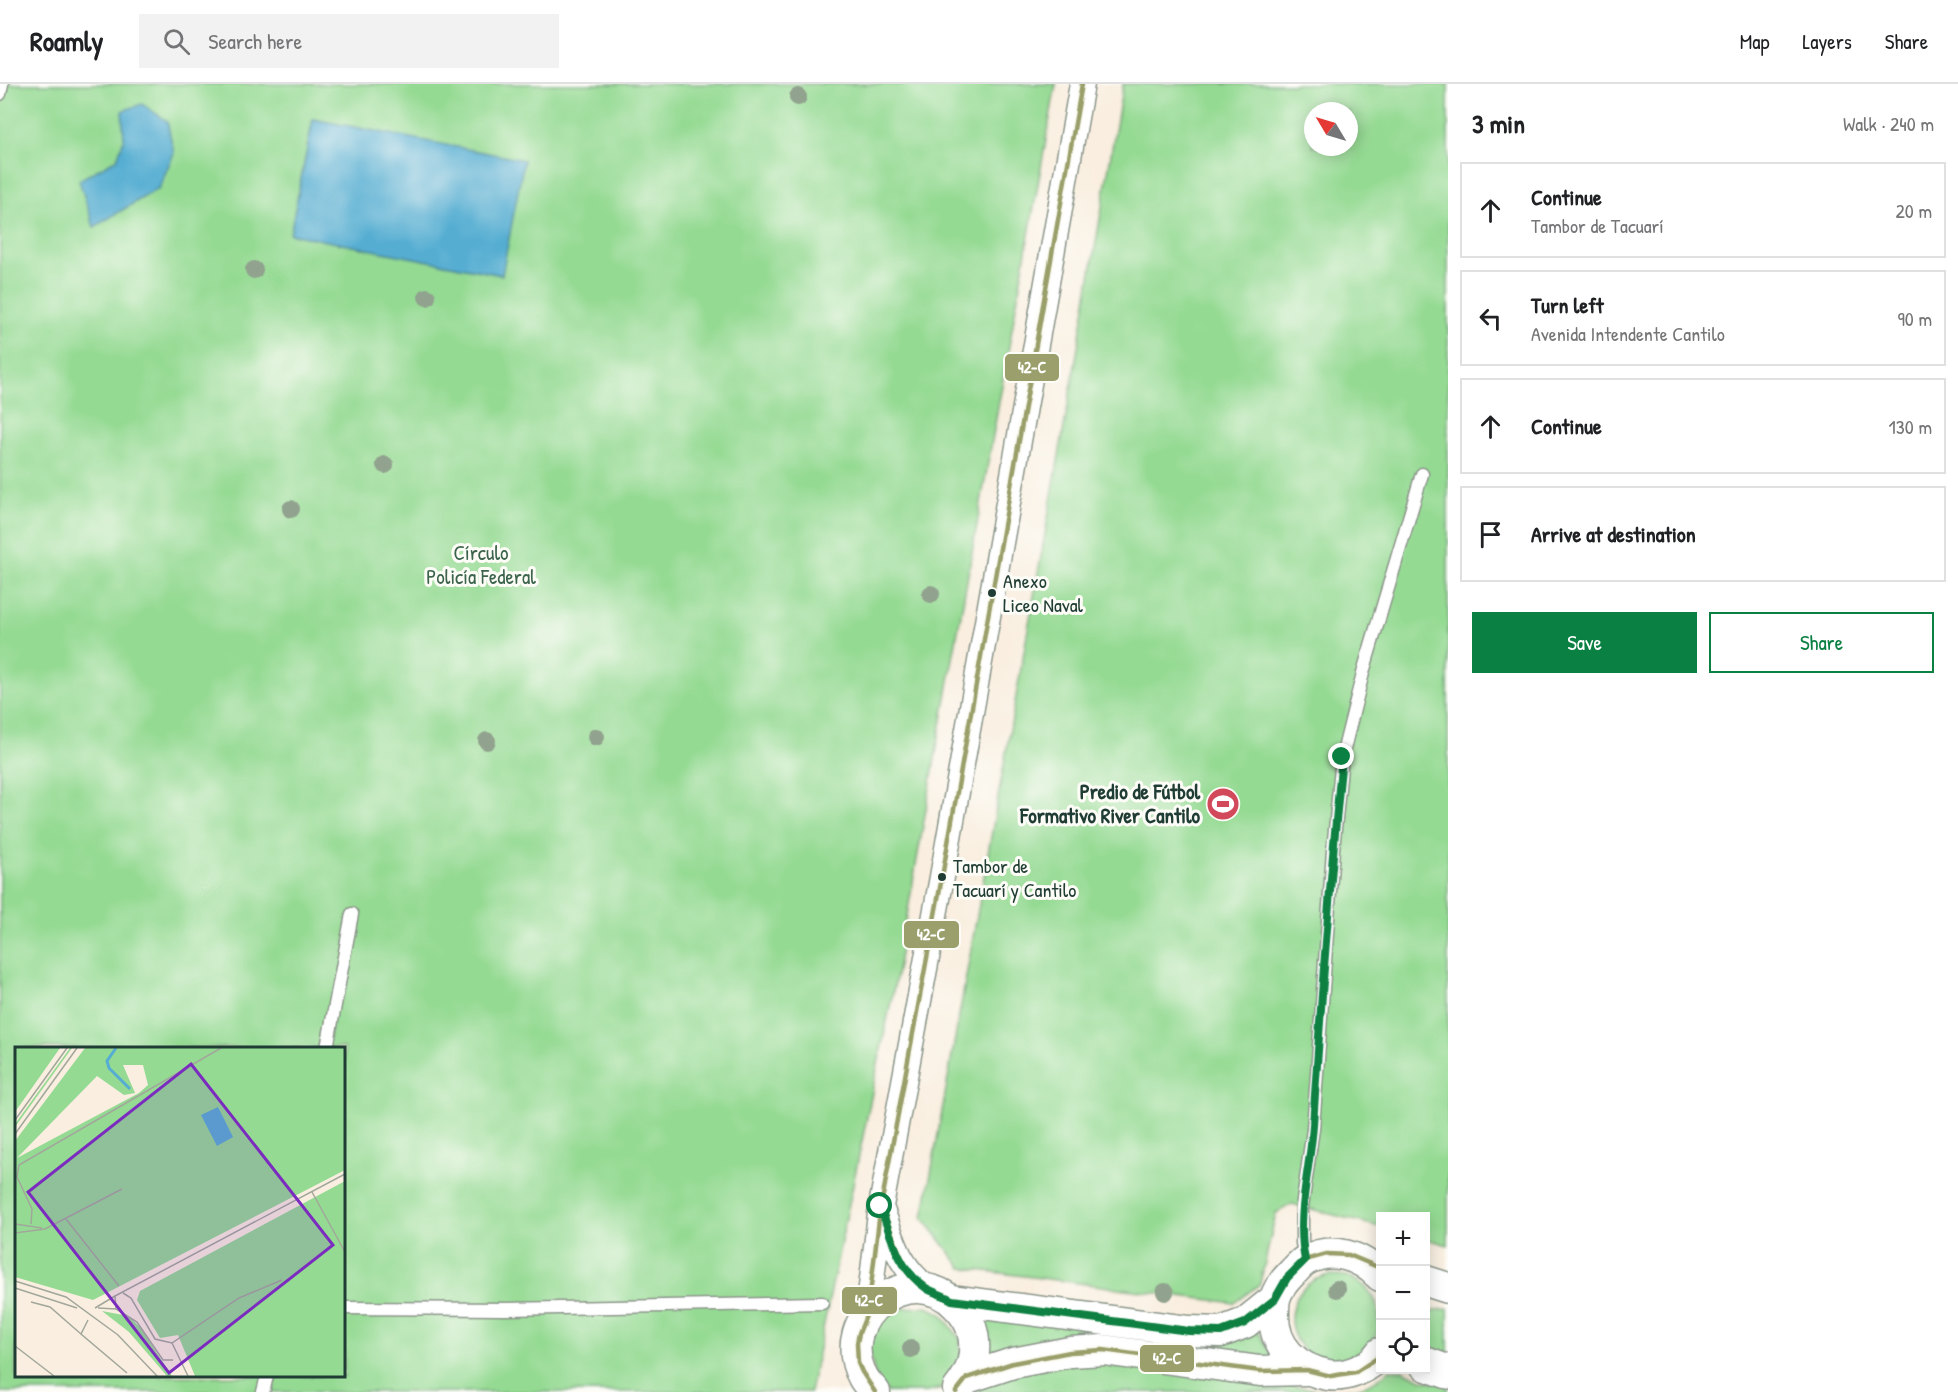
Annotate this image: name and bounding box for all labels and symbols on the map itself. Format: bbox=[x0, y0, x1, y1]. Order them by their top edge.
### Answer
north arrow bbox=[1304, 102, 1358, 156]
line badge: 42-C bbox=[1004, 353, 1060, 382]
text: 42-C bbox=[1018, 356, 1047, 378]
park label: Círculo Policía Federal bbox=[426, 538, 536, 591]
place label: Anexo Liceo Naval bbox=[1003, 567, 1084, 618]
marker: Anexo Liceo Naval bbox=[986, 587, 998, 599]
route end bbox=[1328, 743, 1354, 769]
place label: Predio de Fútbol Formativo River Cantilo bbox=[1019, 777, 1201, 830]
sports icon: Predio de Fútbol Formativo River Cantilo bbox=[1205, 786, 1241, 822]
place label: Tambor de Tacuarí y Cantilo bbox=[953, 852, 1076, 903]
marker: Tambor de Tacuarí y Cantilo bbox=[936, 871, 948, 883]
line badge: 42-C bbox=[903, 920, 960, 949]
text: 42-C bbox=[917, 923, 946, 945]
inset map bbox=[15, 1047, 345, 1377]
route start bbox=[866, 1192, 892, 1218]
line badge: 42-C bbox=[841, 1286, 898, 1315]
text: 42-C bbox=[855, 1289, 884, 1311]
line badge: 42-C bbox=[1139, 1344, 1195, 1373]
text: 42-C bbox=[1153, 1347, 1182, 1369]

